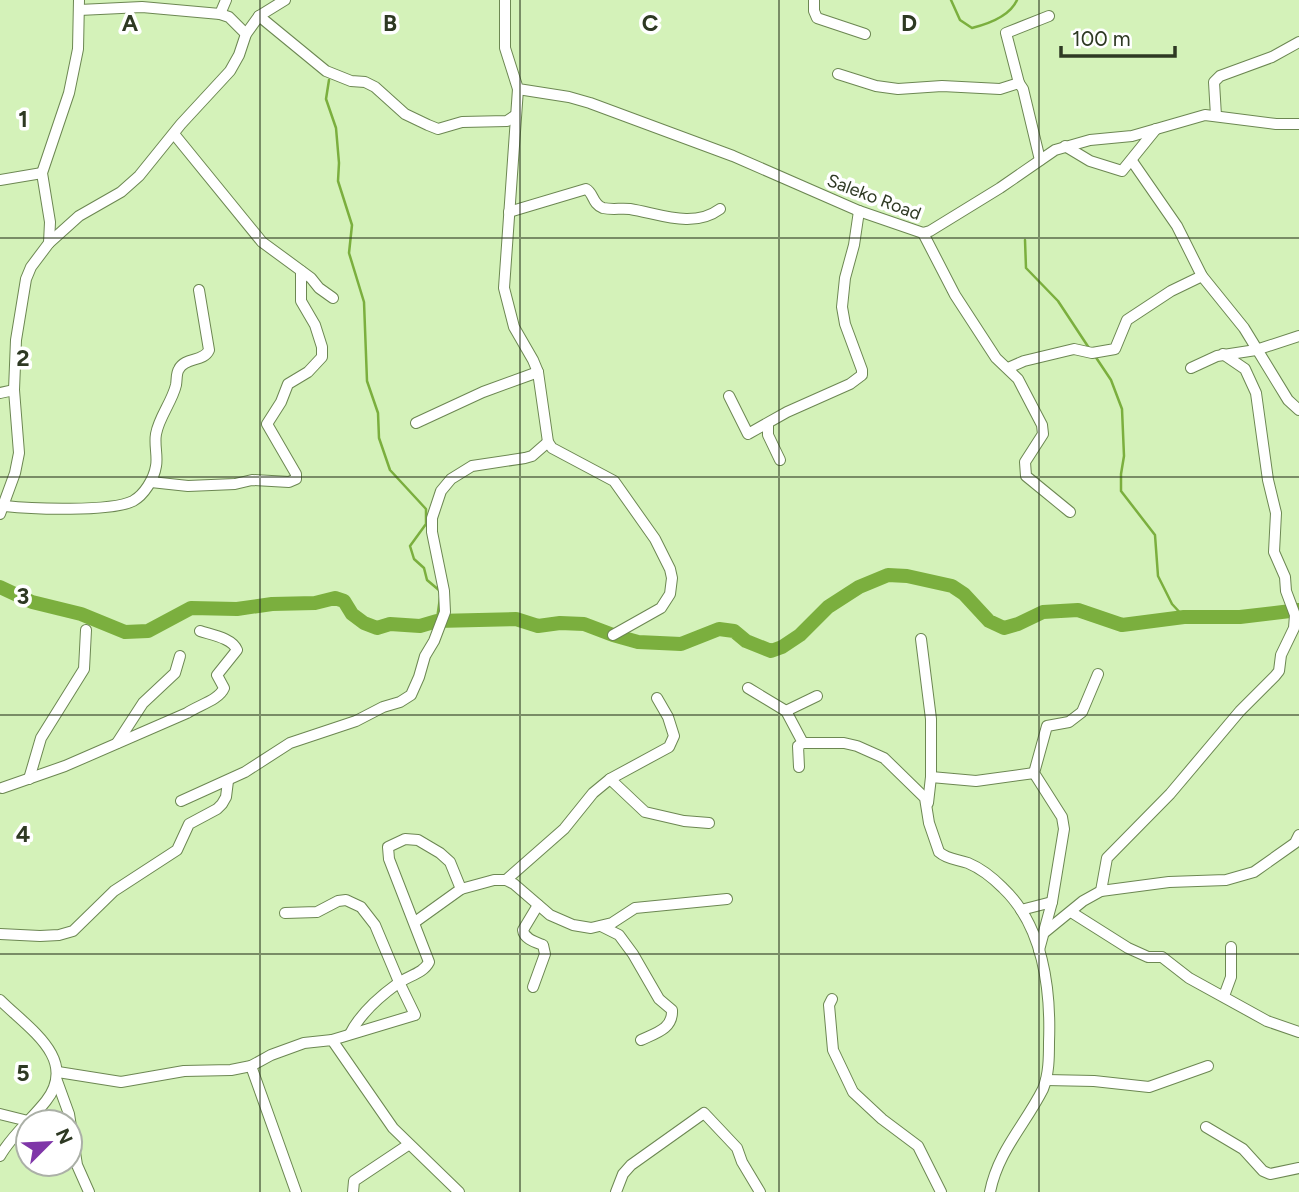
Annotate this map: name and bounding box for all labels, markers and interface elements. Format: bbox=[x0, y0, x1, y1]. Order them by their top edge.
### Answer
text: A bbox=[122, 9, 139, 37]
text: B bbox=[383, 9, 397, 37]
text: C bbox=[642, 9, 659, 37]
text: D bbox=[901, 9, 917, 37]
scale bar bbox=[1061, 14, 1175, 58]
text: 100 m bbox=[1072, 26, 1131, 51]
text: 1 bbox=[18, 105, 28, 133]
street label: Saleko Road bbox=[824, 169, 924, 225]
text: 2 bbox=[16, 344, 30, 372]
text: 3 bbox=[17, 582, 29, 610]
text: 4 bbox=[16, 820, 30, 848]
text: 5 bbox=[16, 1059, 30, 1087]
north arrow bbox=[14, 1108, 84, 1178]
text: N bbox=[51, 1125, 78, 1148]

